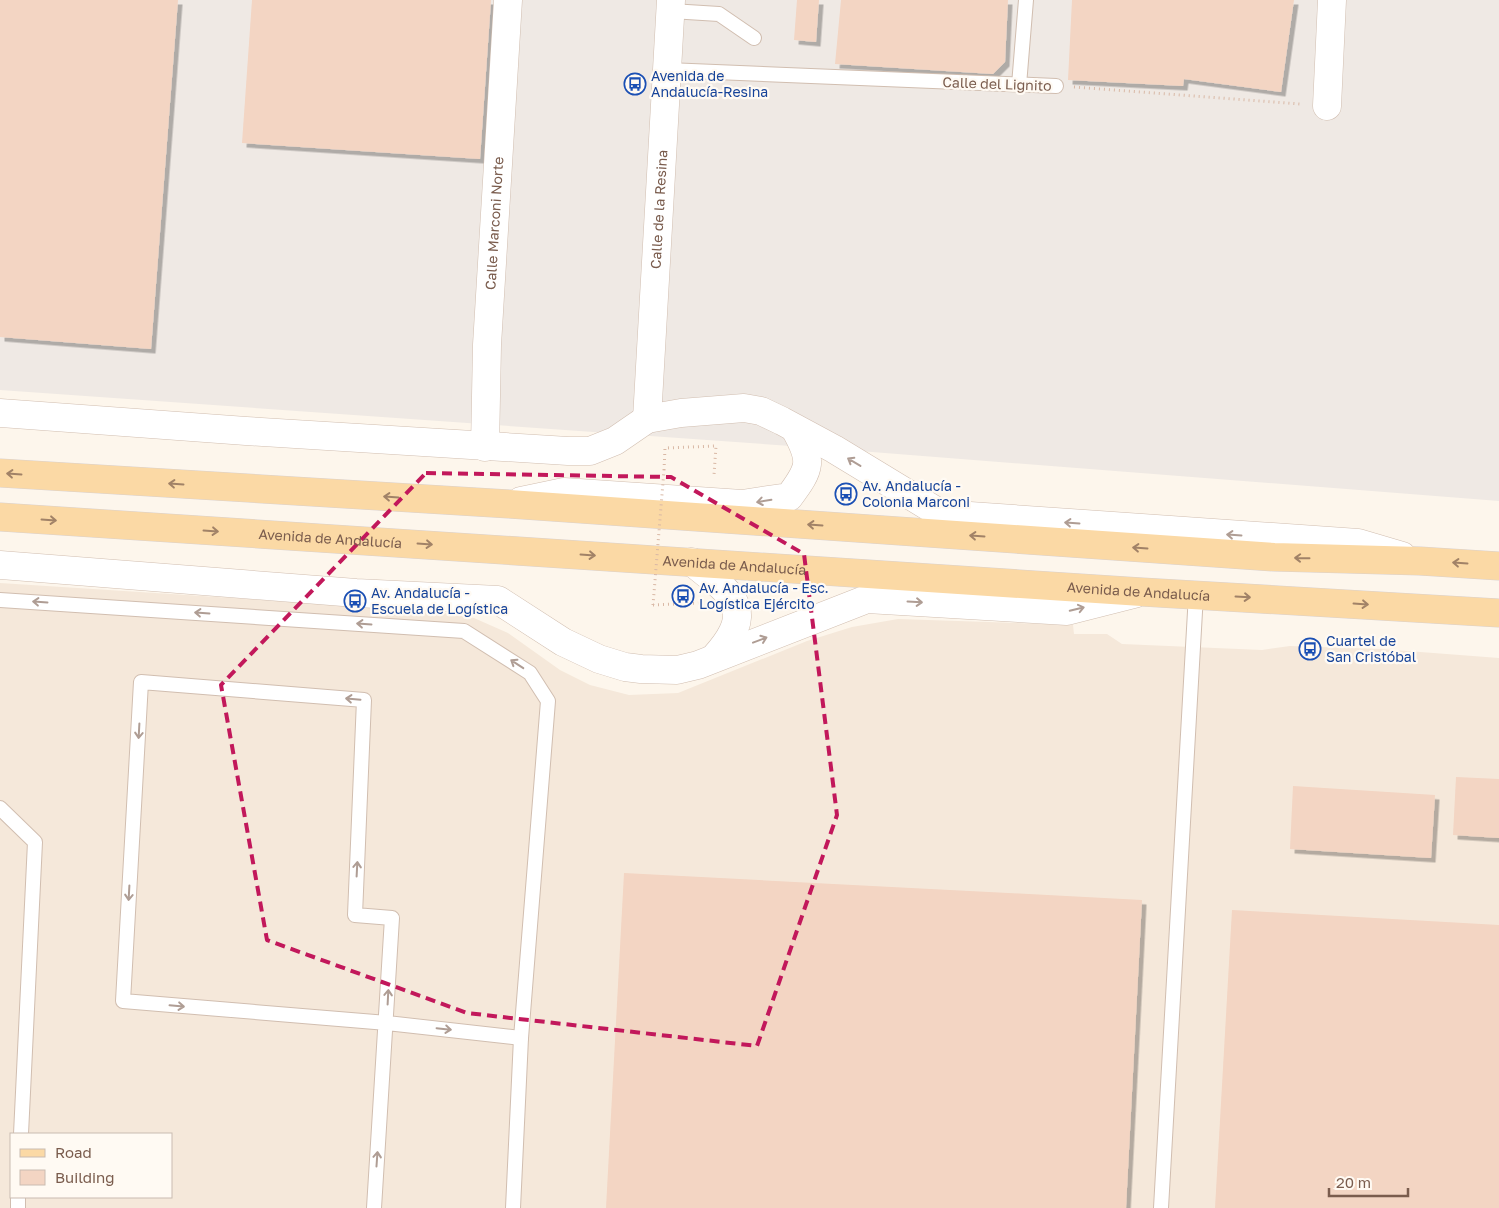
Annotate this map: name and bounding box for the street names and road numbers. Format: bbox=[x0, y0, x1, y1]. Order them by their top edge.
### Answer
street label: Calle del Lignito bbox=[942, 73, 1052, 94]
street label: Calle de la Resina bbox=[647, 149, 670, 269]
street label: Calle Marconi Norte bbox=[481, 156, 506, 290]
street label: Avenida de Andalucía bbox=[258, 525, 403, 551]
street label: Avenida de Andalucía bbox=[662, 552, 807, 578]
street label: Avenida de Andalucía bbox=[1066, 578, 1211, 604]

